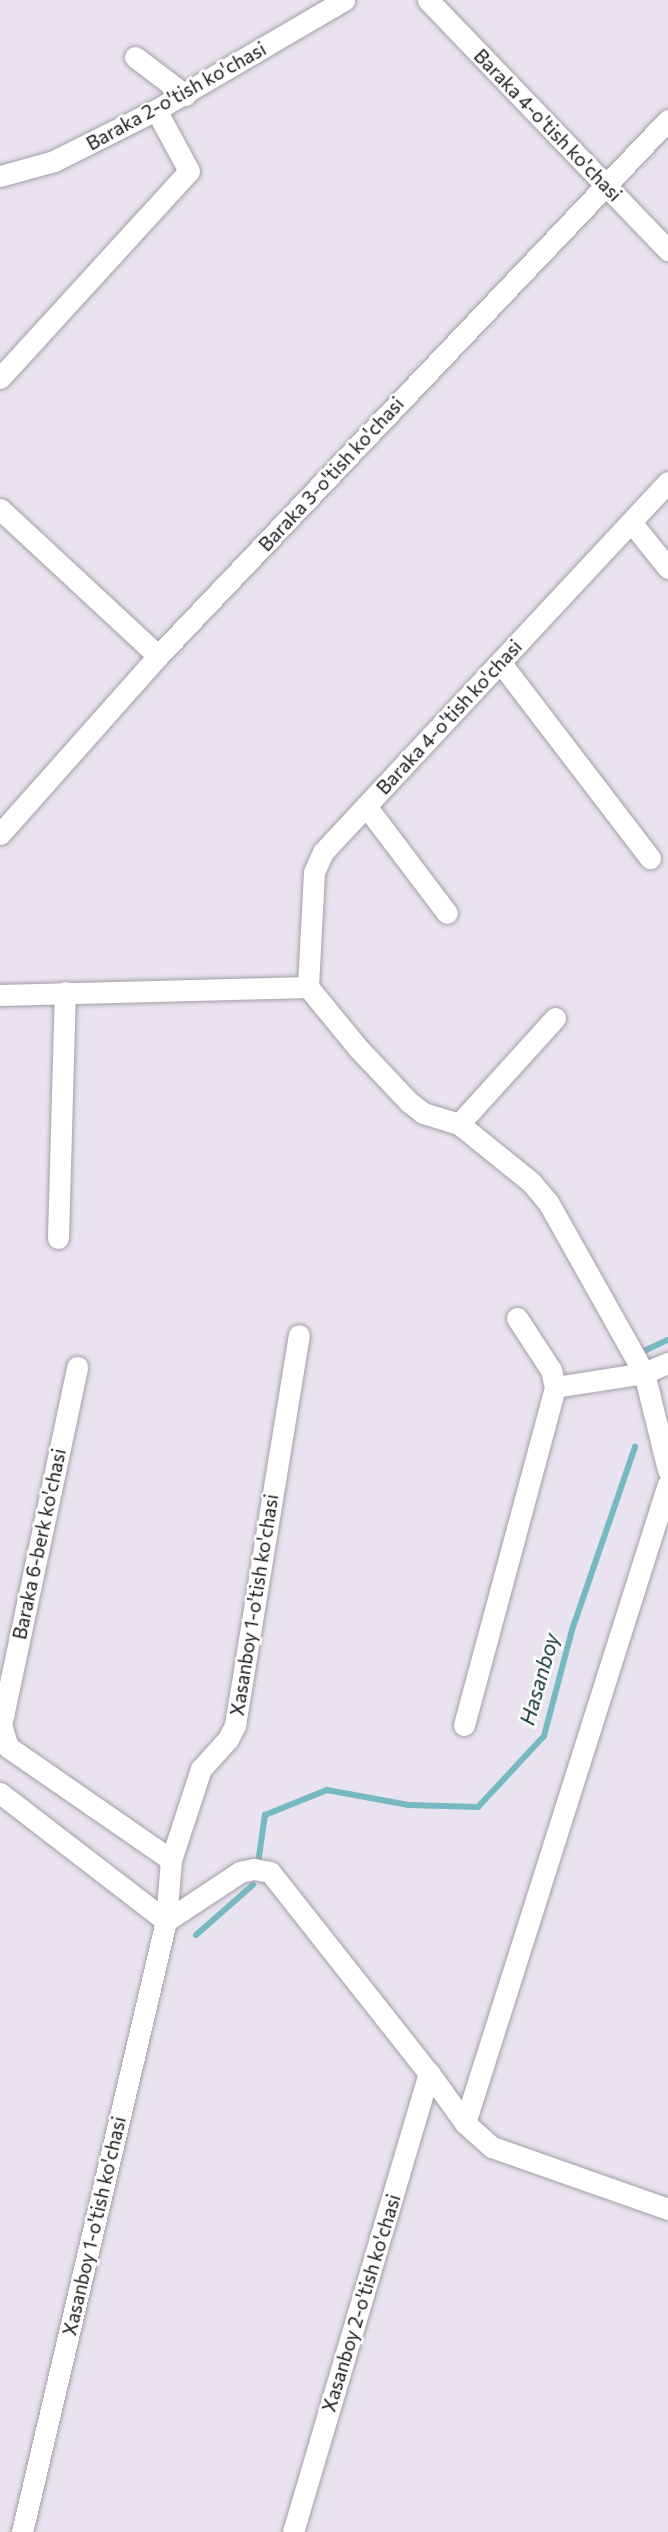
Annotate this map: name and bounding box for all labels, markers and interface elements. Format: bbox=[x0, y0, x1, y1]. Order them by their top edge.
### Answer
street label: Baraka 2-o'tish ko'chasi bbox=[82, 37, 270, 155]
street label: Baraka 4-o'tish ko'chasi bbox=[469, 44, 627, 206]
street label: Baraka 3-o'tish ko'chasi bbox=[254, 392, 408, 556]
street label: Baraka 4-o'tish ko'chasi bbox=[372, 635, 526, 799]
street label: Baraka 6-berk ko'chasi bbox=[8, 1446, 70, 1642]
street label: Xasanboy 1-o'tish ko'chasi bbox=[225, 1493, 283, 1717]
water label: Hasanboy bbox=[514, 1630, 564, 1728]
street label: Xasanboy 1-o'tish ko'chasi bbox=[58, 2114, 130, 2338]
street label: Xasanboy 2-o'tish ko'chasi bbox=[317, 2191, 405, 2415]

